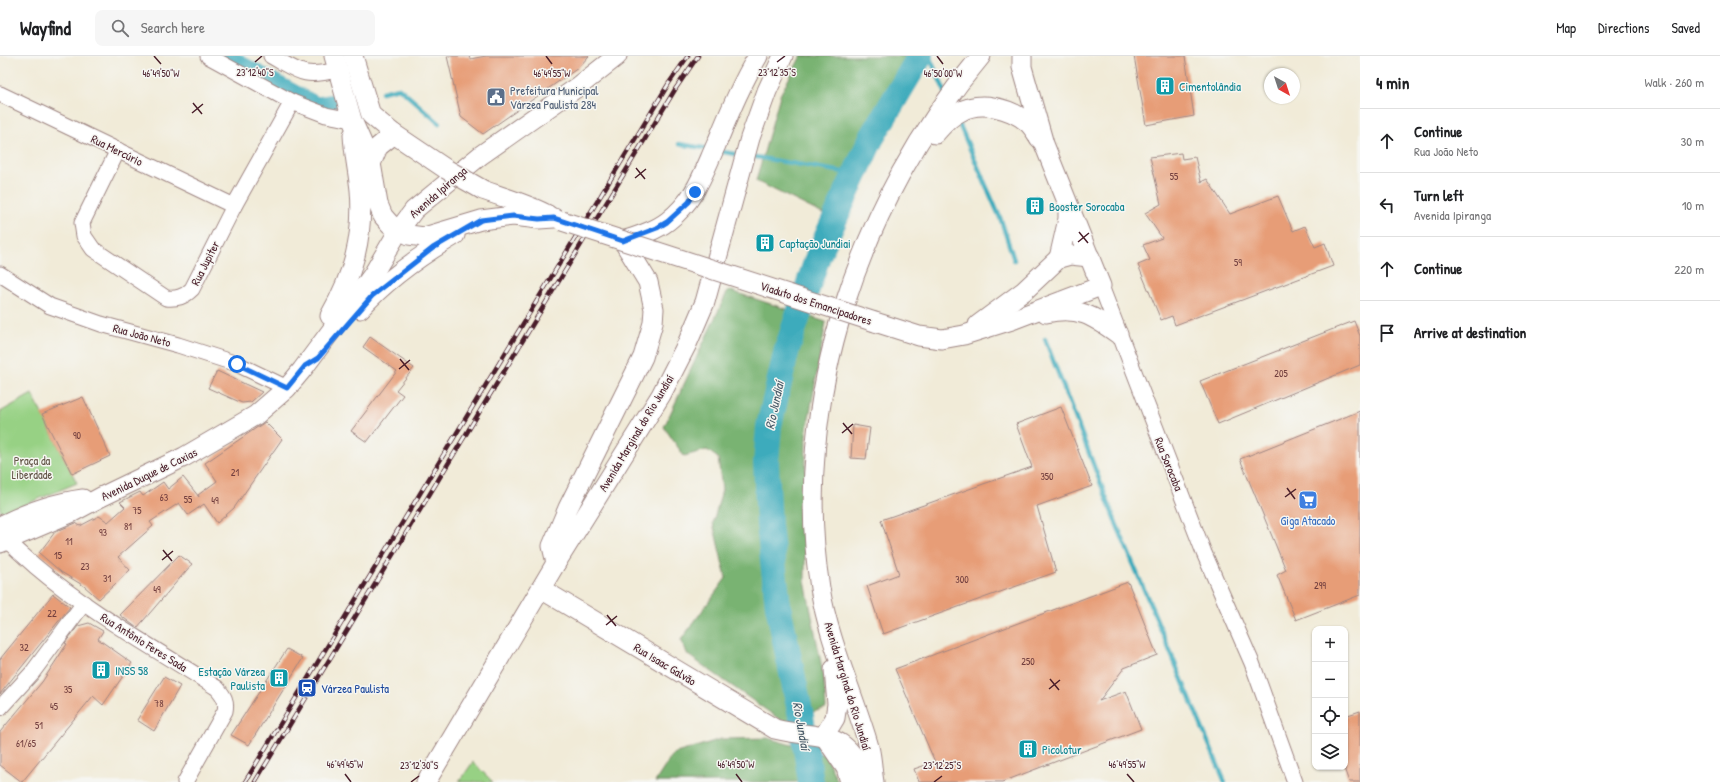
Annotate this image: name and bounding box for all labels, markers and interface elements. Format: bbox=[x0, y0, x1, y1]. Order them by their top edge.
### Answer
search box bbox=[95, 10, 375, 46]
text: Wayfind bbox=[20, 15, 71, 41]
icon: search bbox=[109, 17, 131, 39]
text: Search here bbox=[141, 17, 205, 38]
text: Map bbox=[1556, 18, 1576, 37]
text: Directions bbox=[1598, 18, 1649, 37]
text: Saved bbox=[1671, 18, 1700, 37]
text: 23°12'40"S bbox=[236, 66, 274, 79]
text: 23°12'35"S bbox=[758, 66, 796, 79]
text: 46°49'50"W bbox=[142, 67, 180, 80]
text: 46°49'55"W bbox=[534, 67, 571, 80]
text: 46°50'00"W bbox=[924, 67, 963, 80]
north arrow bbox=[1264, 68, 1300, 104]
text: 4 min bbox=[1376, 71, 1409, 94]
text: Walk · 260 m bbox=[1645, 73, 1704, 91]
building icon: Cimentolândia bbox=[1154, 75, 1176, 97]
place label: Cimentolândia bbox=[1179, 78, 1241, 95]
place label: Prefeitura Municipal Várzea Paulista 284 bbox=[510, 82, 599, 113]
public building icon: Prefeitura Municipal Várzea Paulista 284 bbox=[485, 86, 507, 108]
text: Continue bbox=[1414, 121, 1462, 142]
street label: Rua Mercúrio bbox=[88, 130, 146, 170]
icon: ahead bbox=[1376, 130, 1398, 152]
text: 30 m bbox=[1681, 132, 1704, 150]
text: Rua João Neto bbox=[1414, 142, 1478, 160]
street label: Avenida Ipiranga bbox=[406, 162, 471, 222]
house number: 55 bbox=[1170, 170, 1179, 183]
route end bbox=[686, 183, 704, 201]
text: Turn left bbox=[1414, 185, 1464, 206]
icon: left bbox=[1376, 194, 1398, 216]
building icon: Booster Sorocaba bbox=[1024, 195, 1046, 217]
text: 10 m bbox=[1682, 196, 1704, 214]
place label: Booster Sorocaba bbox=[1049, 198, 1125, 215]
text: Avenida Ipiranga bbox=[1414, 206, 1491, 224]
building icon: Captação Jundiai bbox=[754, 232, 776, 254]
place label: Captação Jundiai bbox=[779, 235, 851, 252]
street label: Rua Jupiter bbox=[186, 237, 224, 288]
house number: 59 bbox=[1234, 256, 1242, 269]
icon: ahead bbox=[1376, 258, 1398, 280]
text: Continue bbox=[1414, 258, 1462, 279]
text: 220 m bbox=[1674, 260, 1704, 278]
street label: Viaduto dos Emancipadores bbox=[758, 277, 874, 329]
street label: Rua João Neto bbox=[111, 319, 173, 351]
icon: arrive bbox=[1376, 322, 1398, 344]
text: Arrive at destination bbox=[1414, 322, 1526, 343]
route start bbox=[228, 355, 246, 373]
house number: 205 bbox=[1274, 367, 1288, 380]
street label: Avenida Marginal do Rio Jundiaí bbox=[594, 371, 678, 495]
water label: Rio Jundiaí bbox=[760, 377, 788, 431]
house number: 90 bbox=[73, 429, 82, 442]
street label: Rua Sorocaba bbox=[1151, 435, 1188, 494]
street label: Avenida Duque de Caxias bbox=[98, 443, 200, 505]
park label: Praça da Liberdade bbox=[12, 452, 52, 483]
house number: 21 bbox=[231, 466, 240, 479]
house number: 350 bbox=[1040, 470, 1054, 483]
supermarket icon: Giga Atacado bbox=[1297, 489, 1319, 511]
house number: 63 bbox=[160, 491, 169, 504]
house number: 55 bbox=[184, 493, 193, 506]
house number: 49 bbox=[211, 494, 219, 507]
house number: 75 bbox=[132, 504, 142, 517]
place label: Giga Atacado bbox=[1281, 512, 1336, 529]
house number: 81 bbox=[124, 520, 132, 533]
house number: 93 bbox=[99, 526, 108, 539]
house number: 11 bbox=[65, 535, 73, 548]
house number: 15 bbox=[54, 549, 63, 562]
house number: 23 bbox=[80, 560, 90, 573]
house number: 31 bbox=[103, 572, 111, 585]
house number: 300 bbox=[955, 573, 969, 586]
house number: 299 bbox=[1314, 579, 1326, 592]
house number: 49 bbox=[153, 583, 161, 596]
house number: 22 bbox=[47, 607, 57, 620]
street label: Rua Antônio Feres Sada bbox=[97, 608, 191, 676]
street label: Avenida Marginal do Rio Jundiaí bbox=[820, 620, 876, 753]
map controls bbox=[1312, 626, 1348, 770]
button: + bbox=[1312, 626, 1348, 662]
street label: Rua Isaac Galvão bbox=[631, 639, 700, 689]
house number: 32 bbox=[19, 641, 29, 654]
house number: 250 bbox=[1021, 655, 1035, 668]
building icon: INSS 58 bbox=[90, 659, 112, 681]
place label: INSS 58 bbox=[115, 662, 148, 679]
button: − bbox=[1312, 662, 1348, 698]
place label: Estação Várzea Paulista bbox=[199, 663, 265, 694]
building icon: Estação Várzea Paulista bbox=[268, 667, 290, 689]
station icon: Várzea Paulista bbox=[296, 677, 318, 699]
place label: Várzea Paulista bbox=[321, 680, 389, 697]
house number: 35 bbox=[64, 683, 73, 696]
house number: 78 bbox=[154, 697, 164, 710]
button: locate bbox=[1312, 698, 1348, 734]
house number: 45 bbox=[50, 700, 59, 713]
water label: Rio Jundiaí bbox=[789, 700, 815, 754]
house number: 51 bbox=[35, 719, 43, 732]
button: layers bbox=[1312, 734, 1348, 770]
house number: 61/65 bbox=[16, 737, 37, 750]
building icon: Picolotur bbox=[1017, 738, 1039, 760]
place label: Picolotur bbox=[1042, 741, 1082, 758]
text: 46°49'45"W bbox=[327, 758, 364, 771]
text: 46°49'50"W bbox=[717, 758, 755, 771]
text: 46°49'55"W bbox=[1109, 758, 1146, 771]
text: 23°12'30"S bbox=[400, 759, 438, 772]
text: 23°12'25"S bbox=[923, 759, 961, 772]

